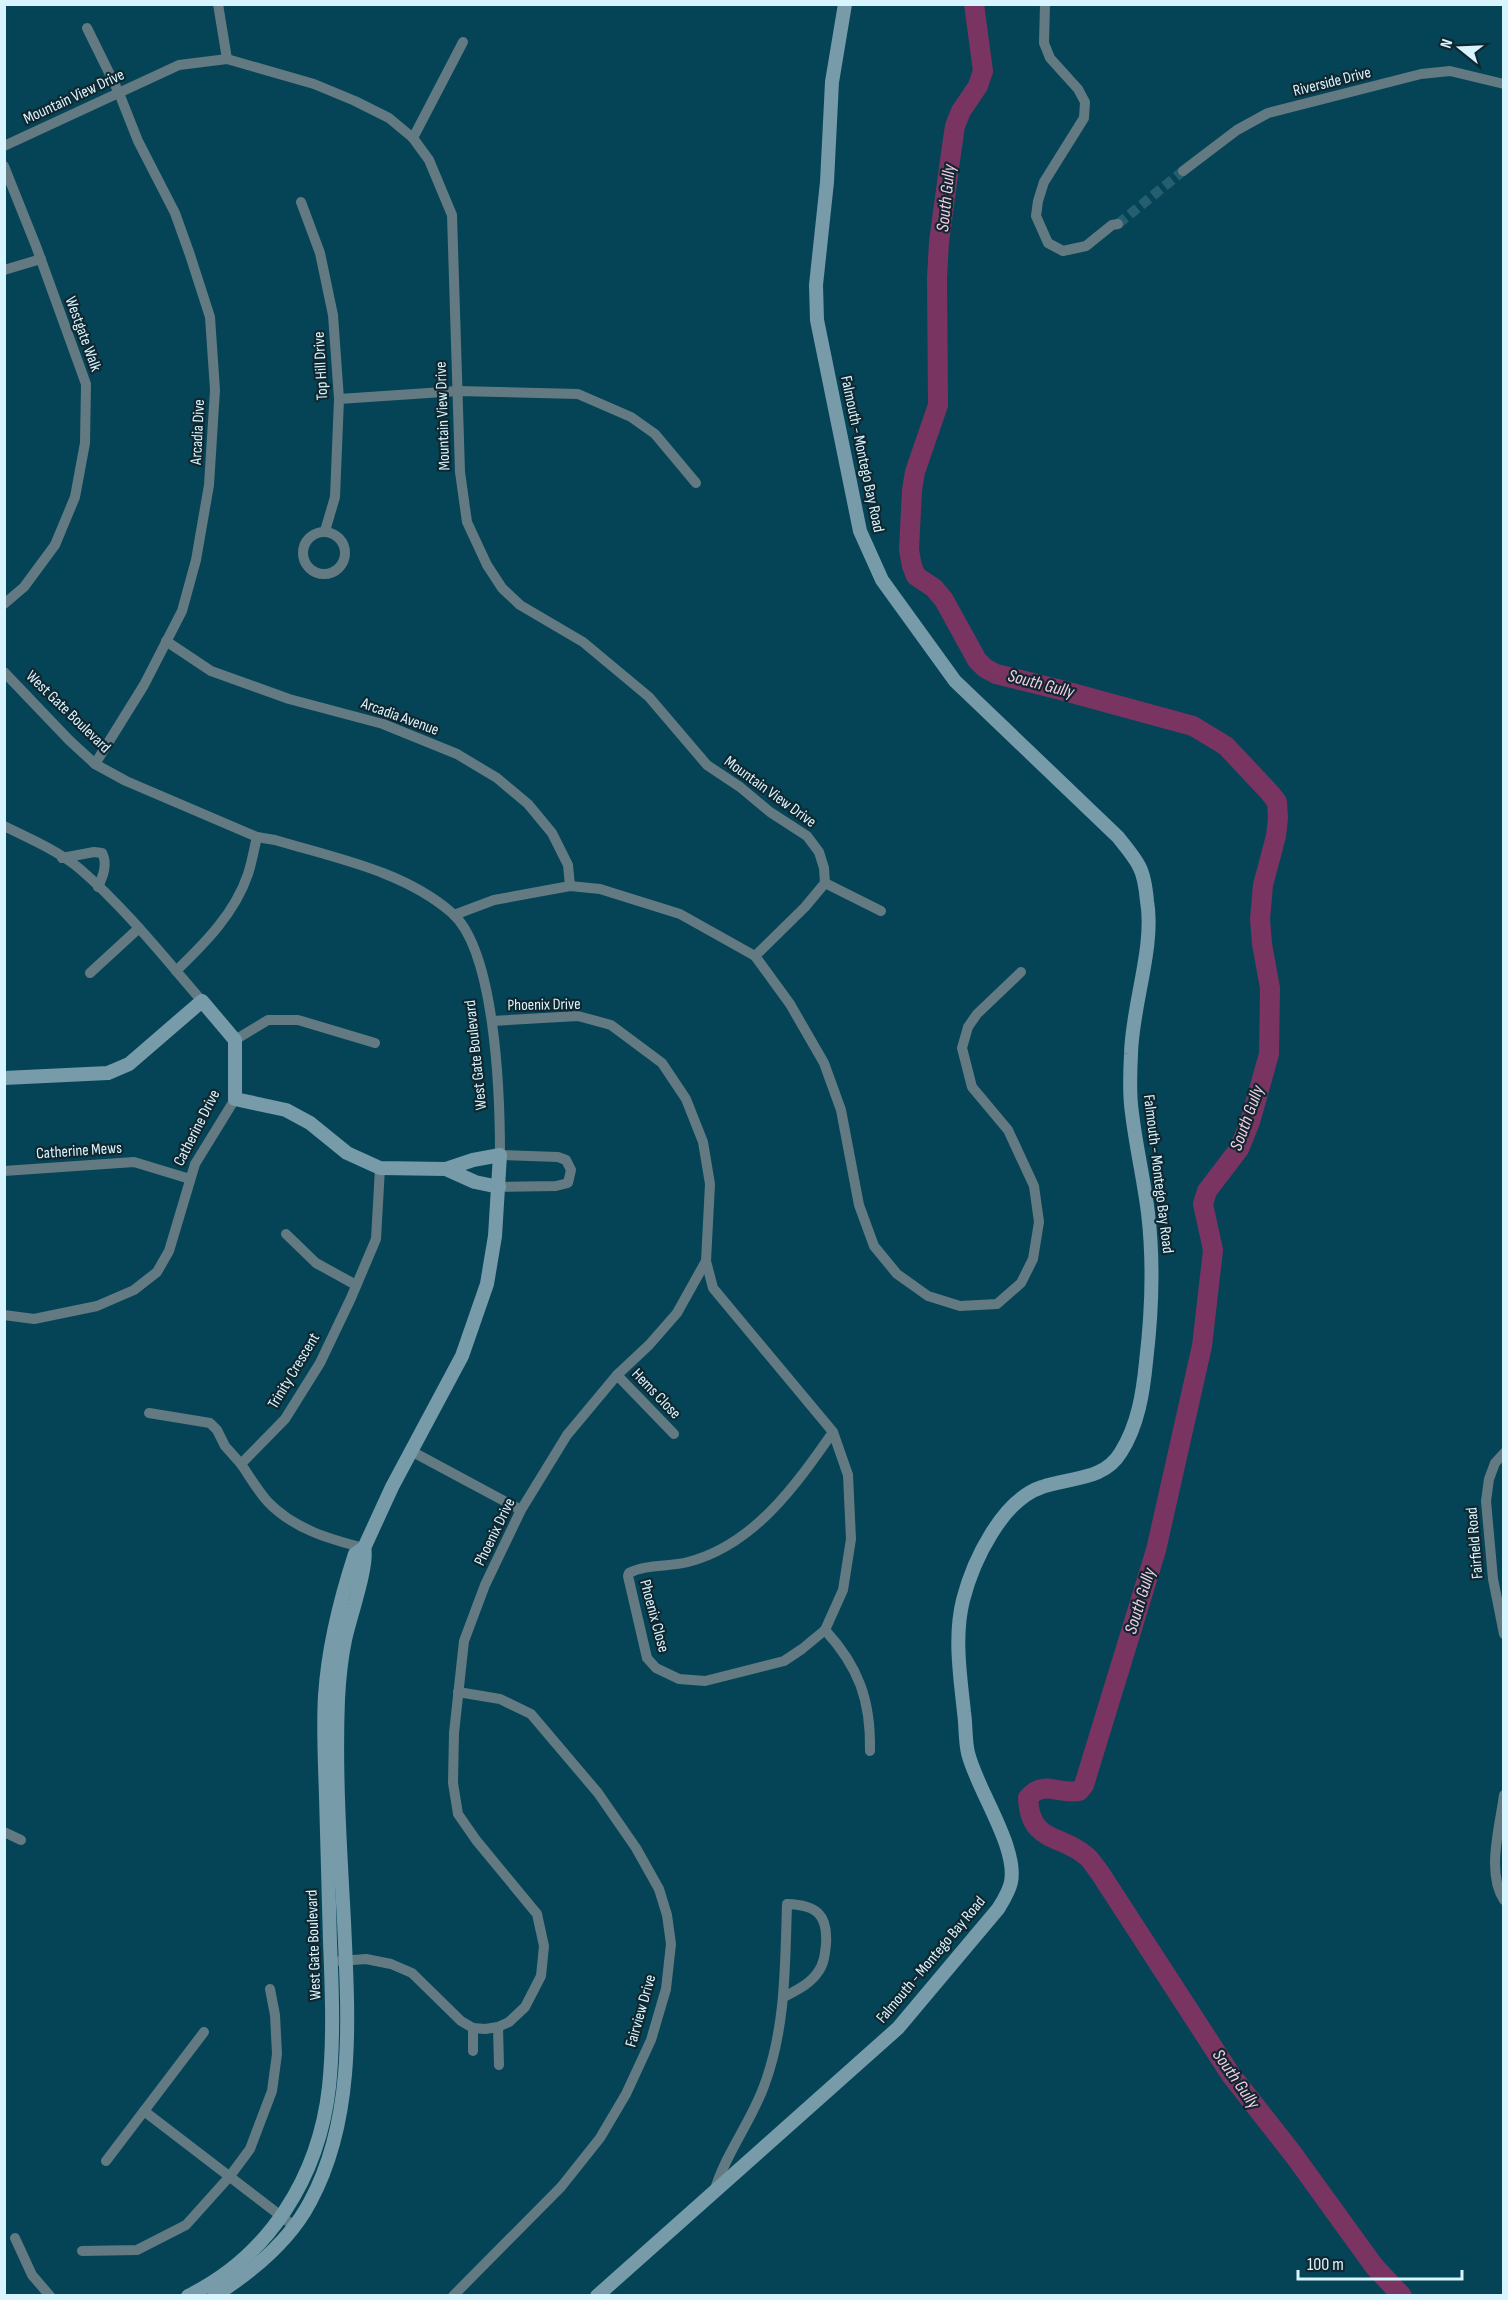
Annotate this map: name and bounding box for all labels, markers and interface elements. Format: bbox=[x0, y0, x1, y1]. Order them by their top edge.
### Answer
north arrow bbox=[1430, 18, 1490, 78]
text: N bbox=[1437, 37, 1458, 51]
street label: Riverside Drive bbox=[1291, 63, 1373, 101]
street label: Mountain View Drive bbox=[21, 65, 127, 129]
water label: South Gully bbox=[932, 162, 960, 233]
street label: Westgate Walk bbox=[61, 294, 105, 374]
street label: Top Hill Drive bbox=[310, 331, 332, 401]
street label: Mountain View Drive bbox=[432, 361, 454, 471]
street label: Falmouth - Montego Bay Road bbox=[836, 374, 888, 534]
street label: Arcadia Dive bbox=[187, 399, 209, 466]
water label: South Gully bbox=[1006, 665, 1077, 703]
street label: West Gate Boulevard bbox=[22, 667, 114, 757]
street label: Arcadia Avenue bbox=[358, 694, 441, 740]
street label: Mountain View Drive bbox=[720, 752, 820, 832]
street label: Phoenix Drive bbox=[507, 995, 581, 1015]
street label: West Gate Boulevard bbox=[461, 999, 491, 1111]
water label: South Gully bbox=[1226, 1082, 1269, 1153]
street label: Catherine Drive bbox=[170, 1087, 224, 1169]
street label: Falmouth - Montego Bay Road bbox=[1139, 1094, 1177, 1254]
street label: Catherine Mews bbox=[36, 1139, 123, 1163]
street label: Trinity Crescent bbox=[264, 1330, 324, 1412]
street label: Hems Close bbox=[627, 1365, 685, 1423]
street label: Phoenix Drive bbox=[470, 1495, 520, 1569]
street label: Fairfield Road bbox=[1462, 1506, 1488, 1580]
water label: South Gully bbox=[1120, 1564, 1160, 1636]
street label: Phoenix Close bbox=[635, 1578, 673, 1654]
street label: West Gate Boulevard bbox=[303, 1889, 325, 2001]
street label: Falmouth - Montego Bay Road bbox=[872, 1893, 990, 2027]
street label: Fairview Drive bbox=[622, 1973, 660, 2049]
water label: South Gully bbox=[1208, 2045, 1265, 2114]
scale bar bbox=[1298, 2243, 1462, 2281]
text: 100 m bbox=[1307, 2254, 1344, 2275]

